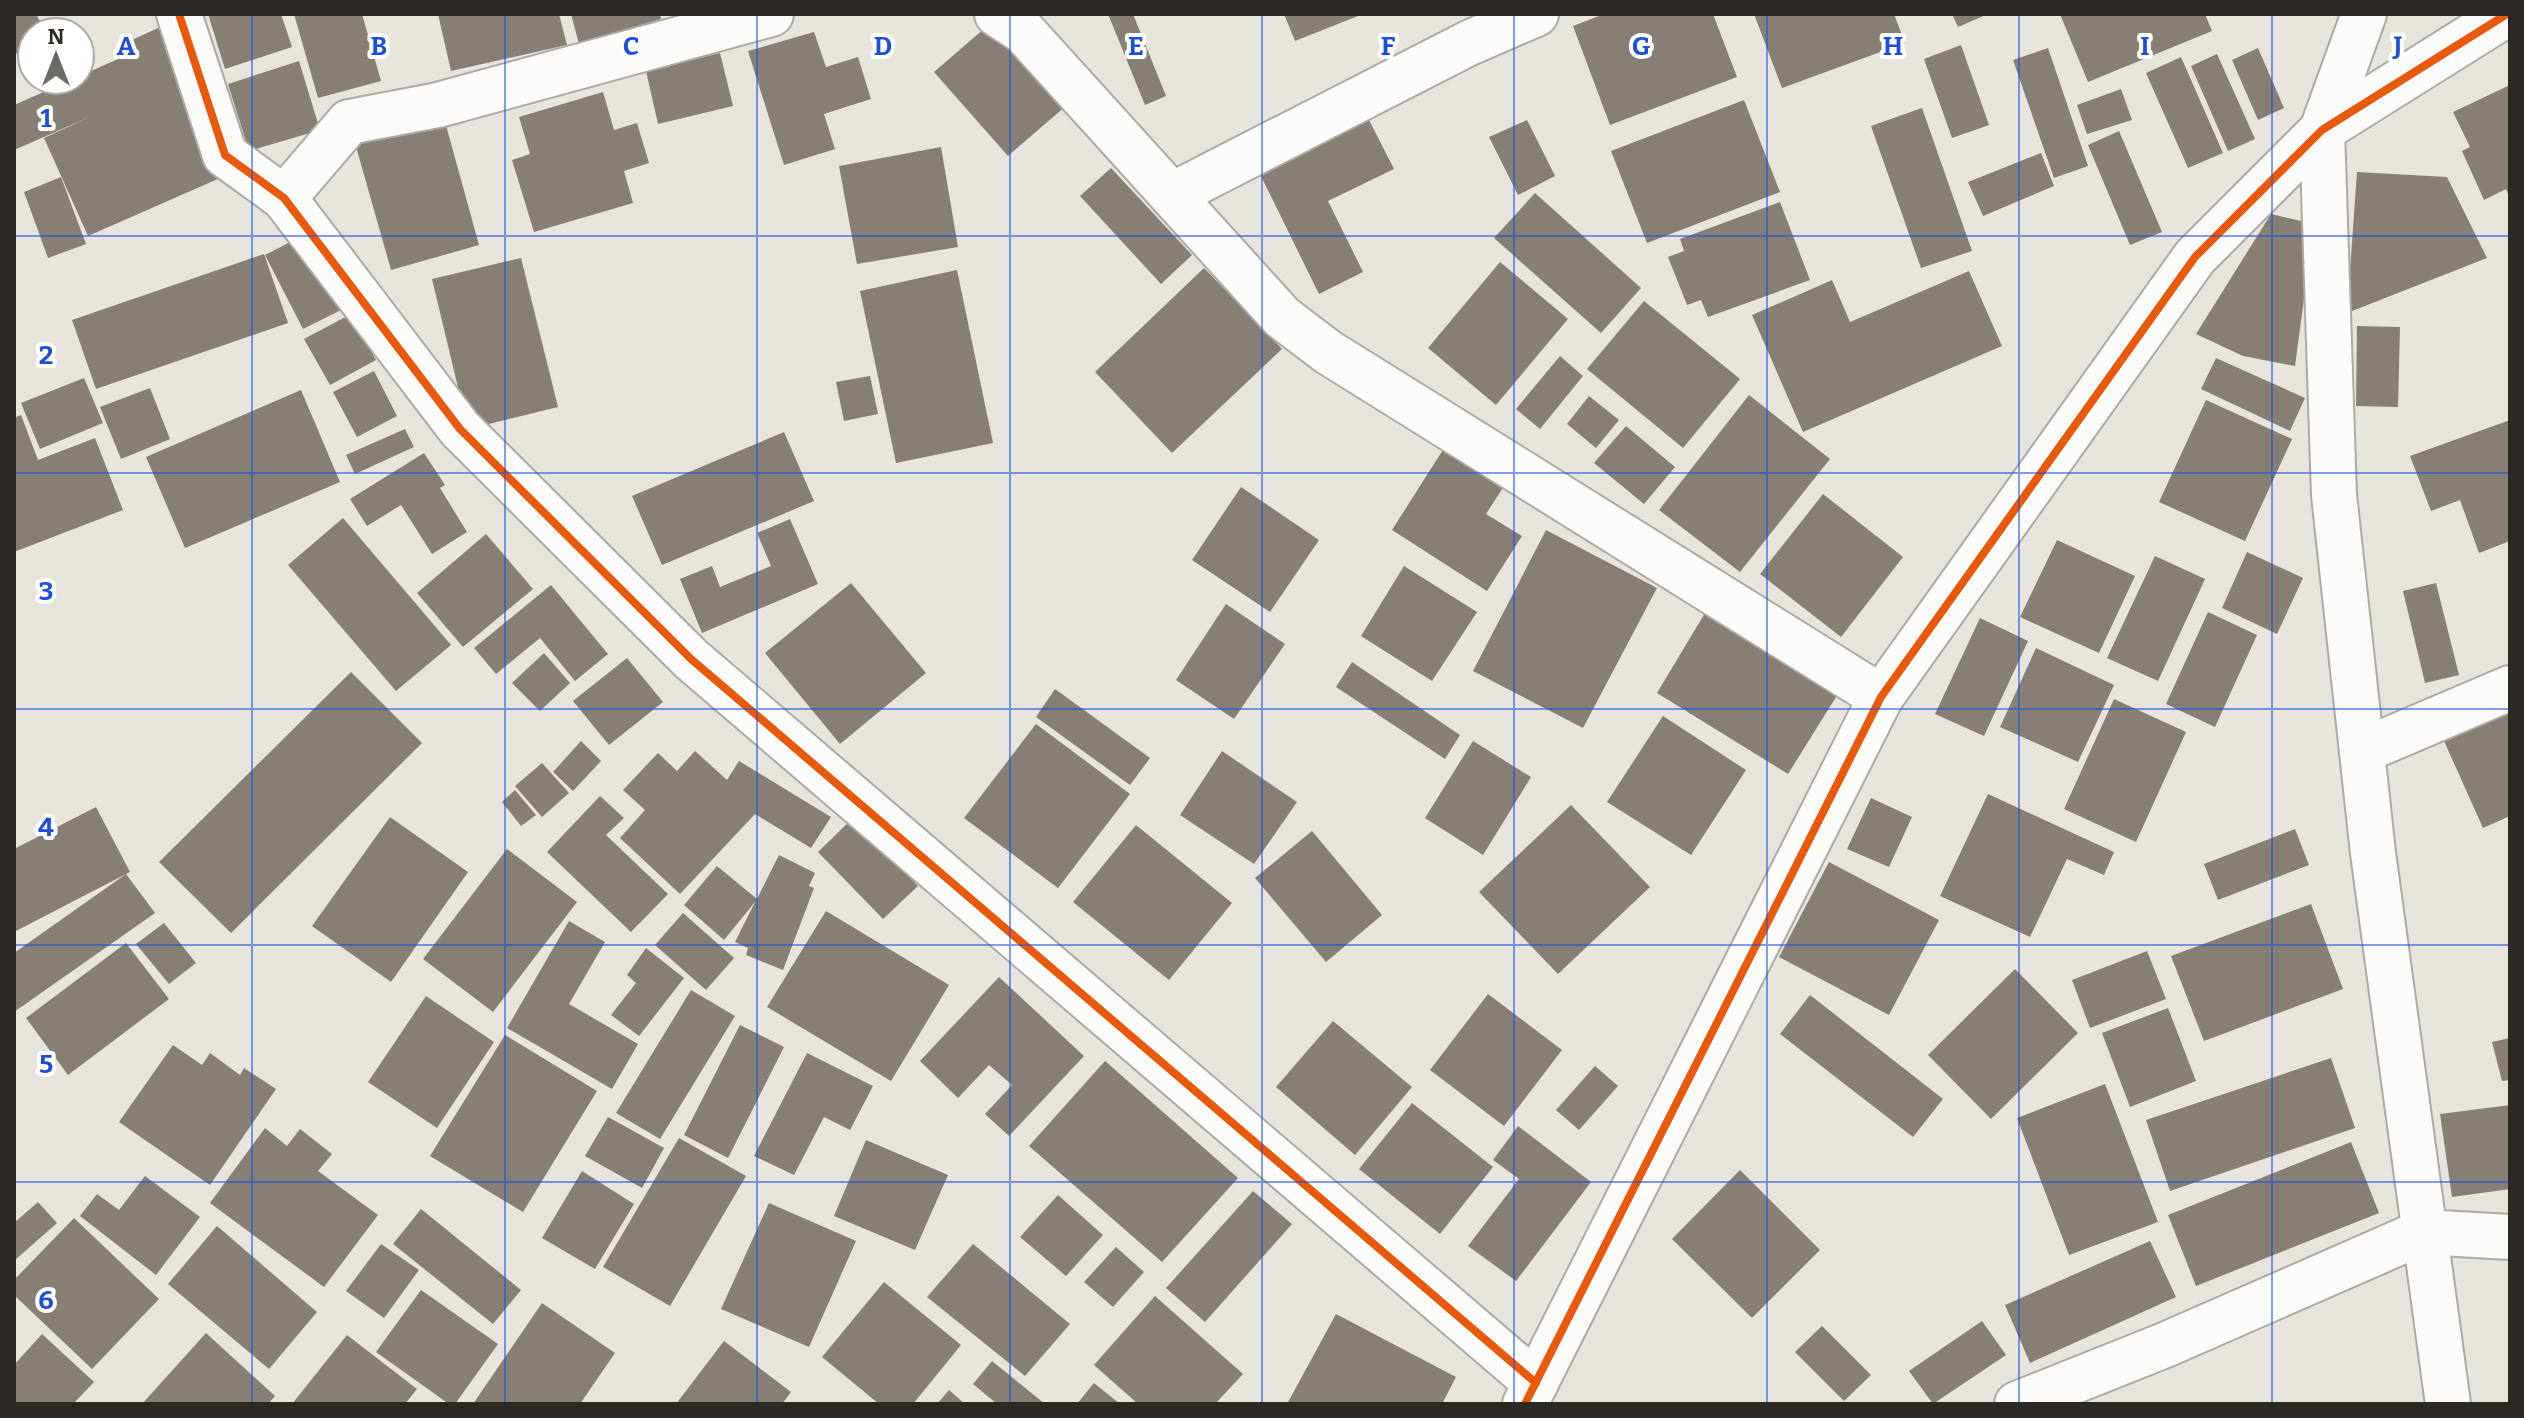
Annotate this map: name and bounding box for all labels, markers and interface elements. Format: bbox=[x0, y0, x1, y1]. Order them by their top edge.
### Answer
north arrow bbox=[16, 16, 96, 96]
text: N bbox=[48, 23, 65, 50]
text: A bbox=[117, 31, 136, 62]
text: B bbox=[371, 31, 387, 62]
text: C bbox=[623, 31, 639, 62]
text: D bbox=[874, 31, 892, 62]
text: E bbox=[1128, 31, 1144, 62]
text: F bbox=[1381, 31, 1396, 62]
text: G bbox=[1632, 31, 1651, 62]
text: H bbox=[1883, 31, 1903, 62]
text: I bbox=[2140, 31, 2150, 62]
text: J bbox=[2392, 31, 2403, 62]
text: 1 bbox=[40, 103, 52, 134]
text: 2 bbox=[39, 340, 53, 371]
text: 3 bbox=[39, 576, 53, 607]
text: 4 bbox=[38, 812, 54, 843]
text: 5 bbox=[39, 1049, 53, 1080]
text: 6 bbox=[38, 1285, 54, 1316]

